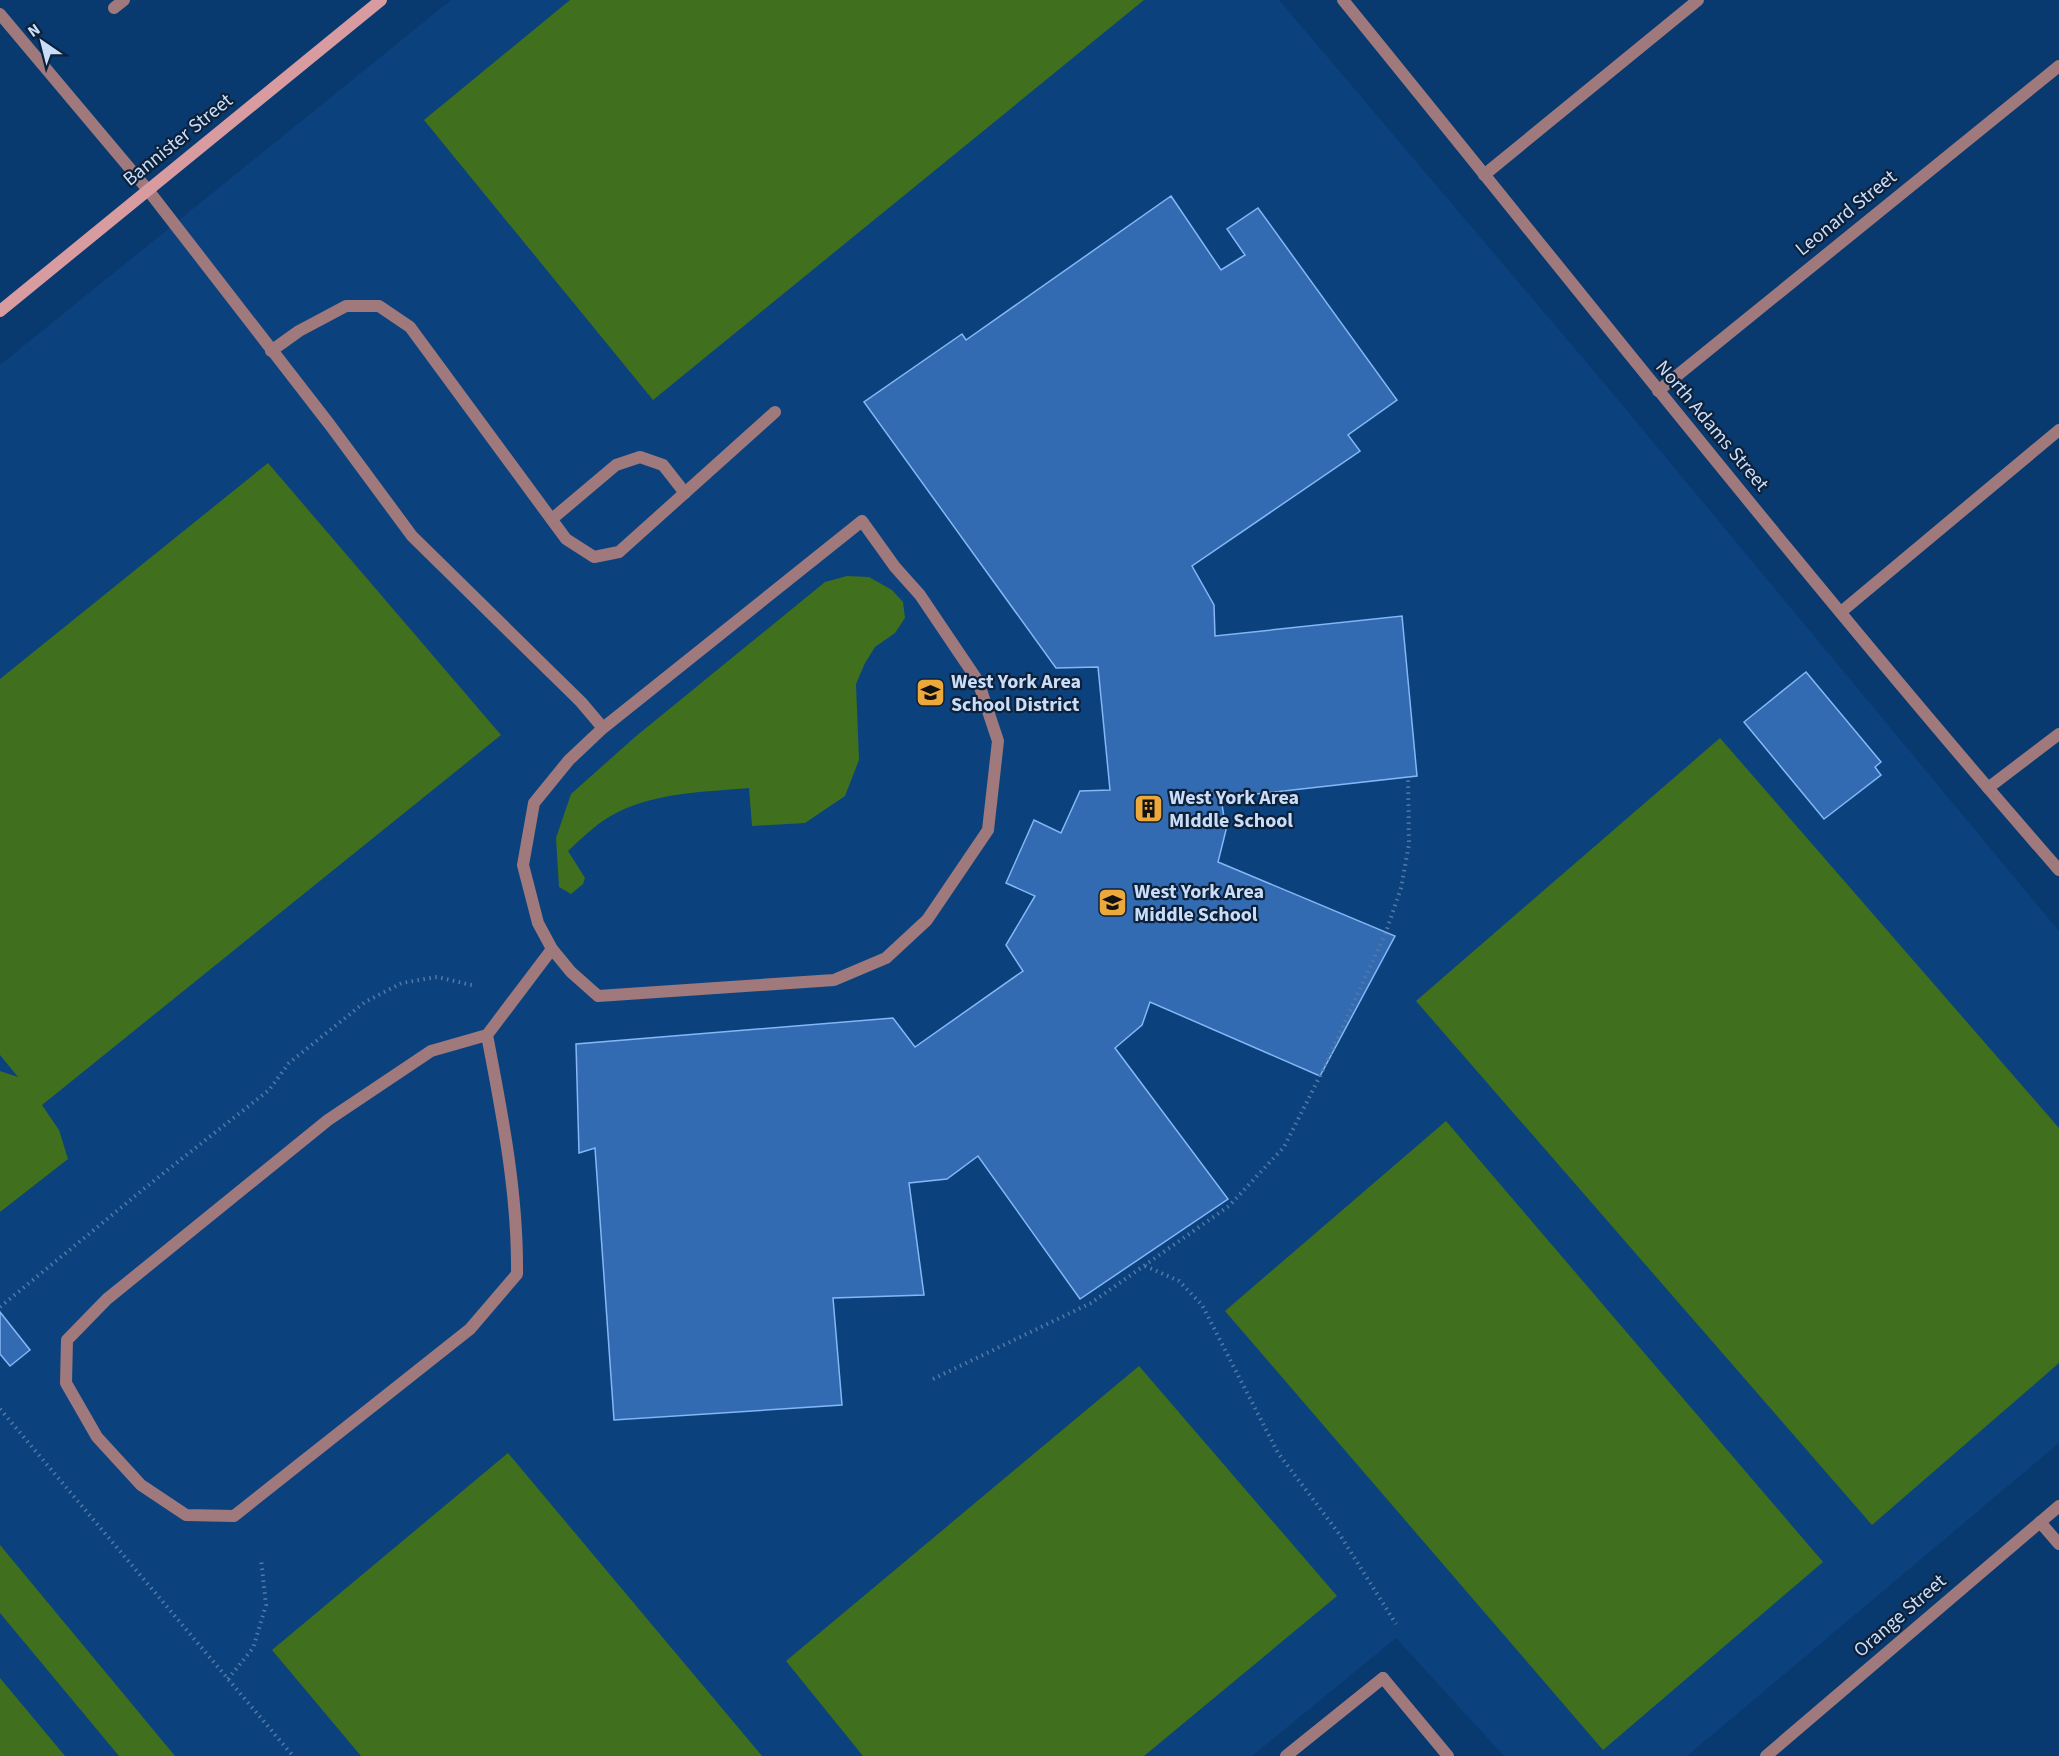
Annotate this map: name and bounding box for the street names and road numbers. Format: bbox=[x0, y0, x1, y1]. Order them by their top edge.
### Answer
street label: Bannister Street bbox=[117, 87, 239, 193]
street label: Leonard Street bbox=[1789, 163, 1903, 263]
street label: North Adams Street bbox=[1649, 354, 1775, 498]
street label: Orange Street bbox=[1848, 1568, 1953, 1664]

